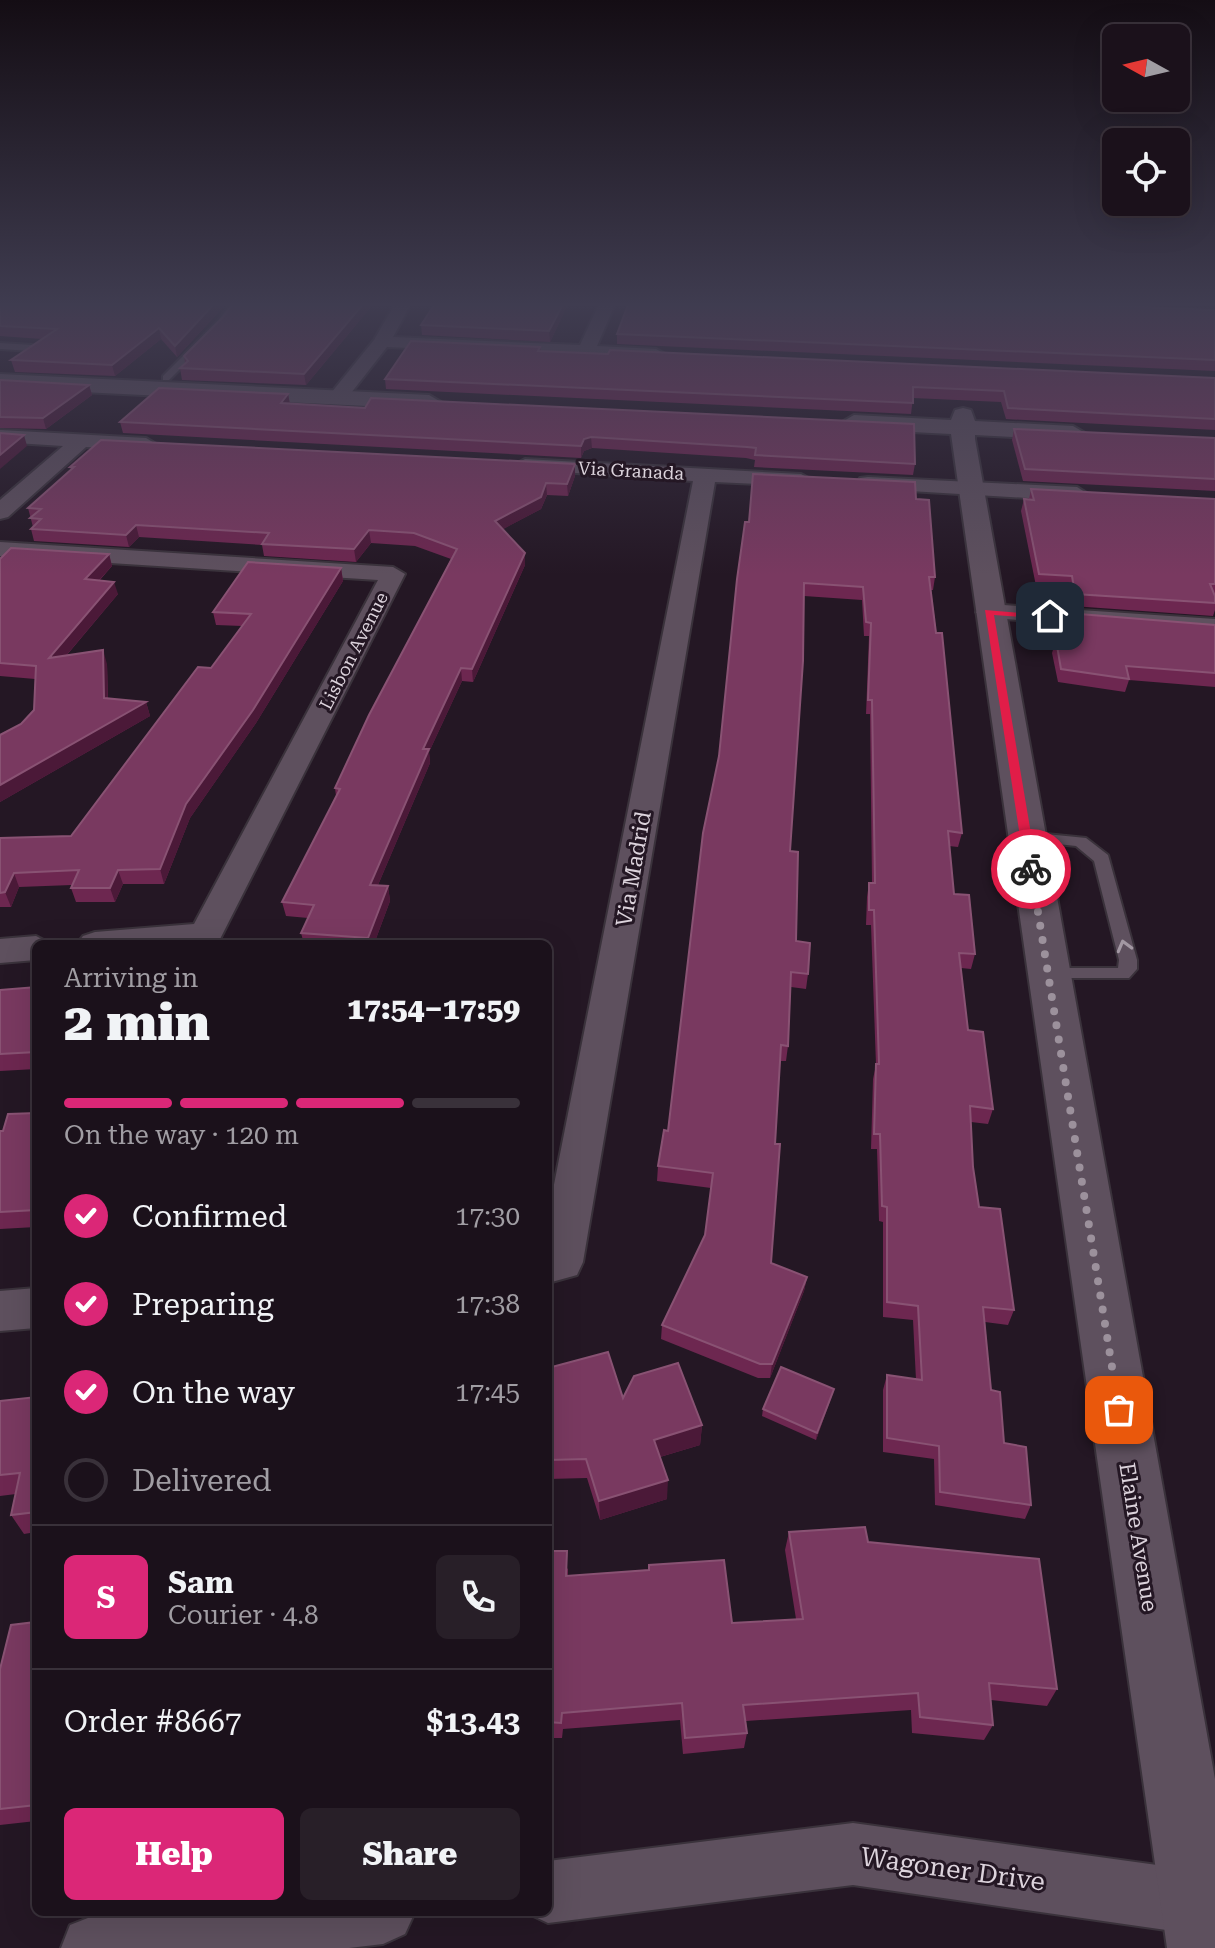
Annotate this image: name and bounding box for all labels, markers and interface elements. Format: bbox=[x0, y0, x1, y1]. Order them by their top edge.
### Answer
north arrow bbox=[1102, 24, 1190, 112]
map controls bbox=[1102, 24, 1190, 216]
button: locate bbox=[1102, 128, 1190, 216]
street label: Via Granada bbox=[577, 457, 685, 484]
pin bbox=[1016, 582, 1084, 650]
street label: Lisbon Avenue bbox=[315, 588, 392, 713]
icon: home bbox=[1028, 594, 1072, 638]
street label: Via Madrid bbox=[611, 809, 656, 929]
courier bbox=[991, 829, 1071, 909]
icon: bike bbox=[1009, 847, 1053, 891]
one-way arrow bbox=[1116, 939, 1133, 953]
text: Arriving in bbox=[64, 963, 198, 993]
text: 17:54–17:59 bbox=[347, 991, 520, 1026]
text: 2 min bbox=[64, 992, 210, 1053]
text: On the way · 120 m bbox=[64, 1120, 299, 1150]
icon: check bbox=[64, 1194, 108, 1238]
text: Confirmed bbox=[132, 1199, 287, 1234]
text: 17:30 bbox=[455, 1201, 520, 1231]
icon: check bbox=[64, 1282, 108, 1326]
text: Preparing bbox=[132, 1287, 274, 1322]
text: 17:38 bbox=[455, 1289, 520, 1319]
icon: check bbox=[64, 1370, 108, 1414]
text: On the way bbox=[132, 1375, 295, 1410]
pin bbox=[1085, 1376, 1153, 1444]
text: 17:45 bbox=[455, 1377, 520, 1407]
icon: bag bbox=[1097, 1388, 1141, 1432]
street label: Elaine Avenue bbox=[1114, 1461, 1163, 1613]
text: Delivered bbox=[132, 1463, 271, 1498]
button: phone bbox=[436, 1555, 520, 1639]
text: Sam bbox=[168, 1565, 234, 1600]
text: S bbox=[97, 1580, 115, 1615]
text: Courier · 4.8 bbox=[168, 1600, 318, 1630]
text: Order #8667 bbox=[64, 1704, 242, 1739]
text: $13.43 bbox=[427, 1704, 520, 1739]
button: Help bbox=[64, 1808, 284, 1900]
button: Share bbox=[300, 1808, 520, 1900]
street label: Wagoner Drive bbox=[859, 1841, 1047, 1897]

